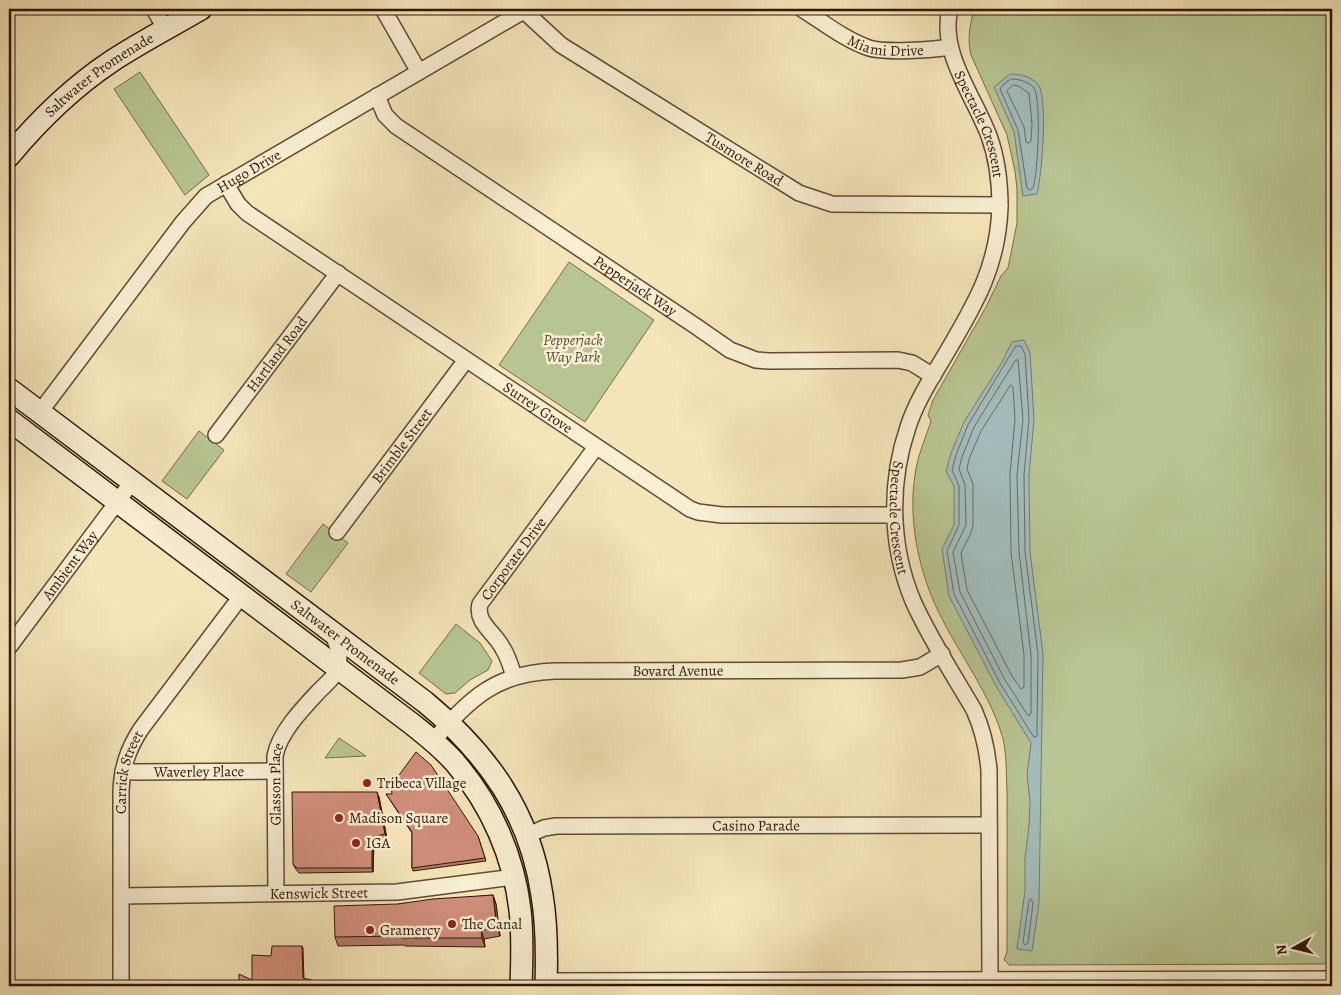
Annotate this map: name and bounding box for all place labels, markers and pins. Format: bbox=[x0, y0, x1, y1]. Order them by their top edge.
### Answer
place label: Tribeca Village bbox=[377, 773, 467, 793]
marker: Tribeca Village bbox=[361, 777, 373, 789]
place label: Madison Square bbox=[349, 808, 449, 828]
marker: Madison Square bbox=[333, 812, 345, 824]
place label: IGA bbox=[366, 833, 390, 853]
marker: IGA bbox=[350, 837, 362, 849]
place label: The Canal bbox=[462, 914, 522, 934]
marker: The Canal bbox=[446, 918, 458, 930]
place label: Gramercy bbox=[380, 920, 440, 940]
marker: Gramercy bbox=[364, 924, 376, 936]

